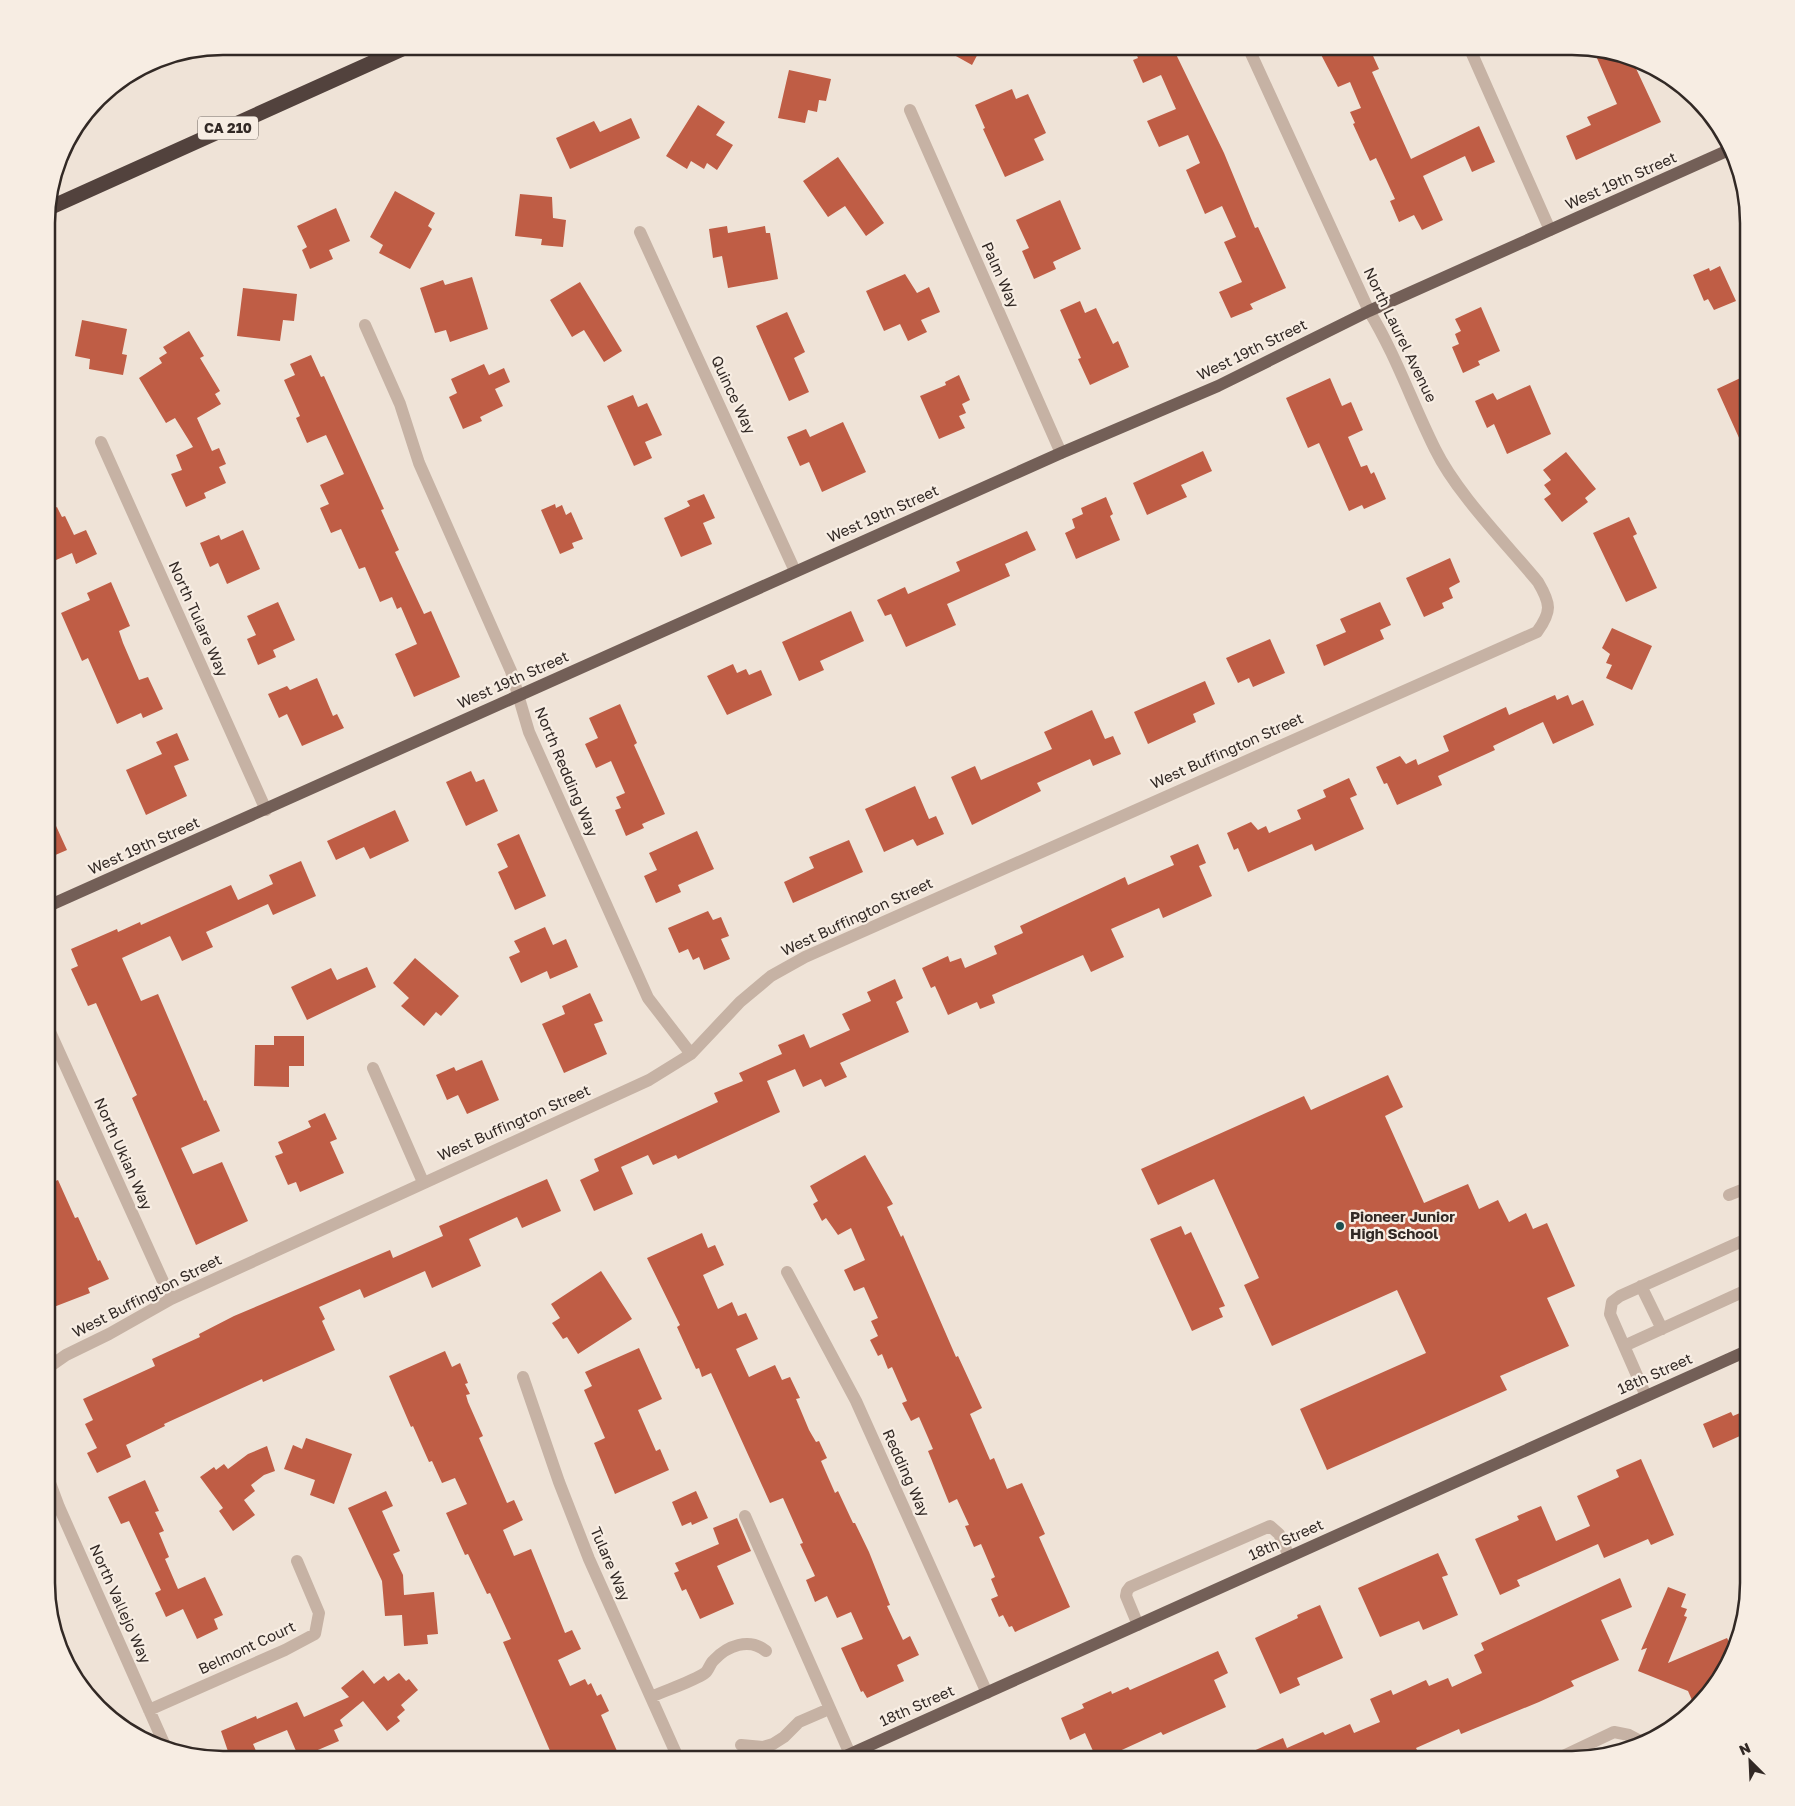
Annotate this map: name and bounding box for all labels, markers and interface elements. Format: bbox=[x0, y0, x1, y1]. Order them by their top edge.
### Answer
road number: CA 210 bbox=[198, 116, 258, 140]
street label: West 19th Street bbox=[1562, 147, 1679, 213]
street label: Palm Way bbox=[978, 239, 1024, 311]
street label: North Laurel Avenue bbox=[1360, 264, 1441, 405]
street label: West 19th Street bbox=[1194, 315, 1309, 383]
street label: Quince Way bbox=[708, 353, 760, 437]
street label: West 19th Street bbox=[824, 480, 941, 546]
street label: North Tulare Way bbox=[165, 558, 233, 680]
street label: West 19th Street bbox=[454, 646, 571, 712]
street label: North Redding Way bbox=[531, 704, 603, 840]
street label: West Buffington Street bbox=[1147, 708, 1306, 792]
street label: West 19th Street bbox=[85, 812, 202, 878]
street label: West Buffington Street bbox=[778, 873, 935, 959]
street label: West Buffington Street bbox=[434, 1080, 593, 1164]
street label: North Ukiah Way bbox=[91, 1095, 157, 1213]
place label: Pioneer Junior High School bbox=[1350, 1207, 1455, 1242]
marker: Pioneer Junior High School bbox=[1334, 1220, 1346, 1232]
street label: West Buffington Street bbox=[69, 1250, 224, 1341]
street label: 18th Street bbox=[1614, 1349, 1695, 1398]
street label: Redding Way bbox=[880, 1426, 934, 1520]
street label: 18th Street bbox=[1245, 1515, 1326, 1564]
street label: Tulare Way bbox=[587, 1524, 635, 1604]
street label: North Vallejo Way bbox=[87, 1541, 155, 1666]
street label: Belmont Court bbox=[195, 1617, 298, 1677]
street label: 18th Street bbox=[876, 1681, 957, 1730]
north arrow bbox=[1725, 1736, 1775, 1786]
text: N bbox=[1736, 1739, 1753, 1759]

